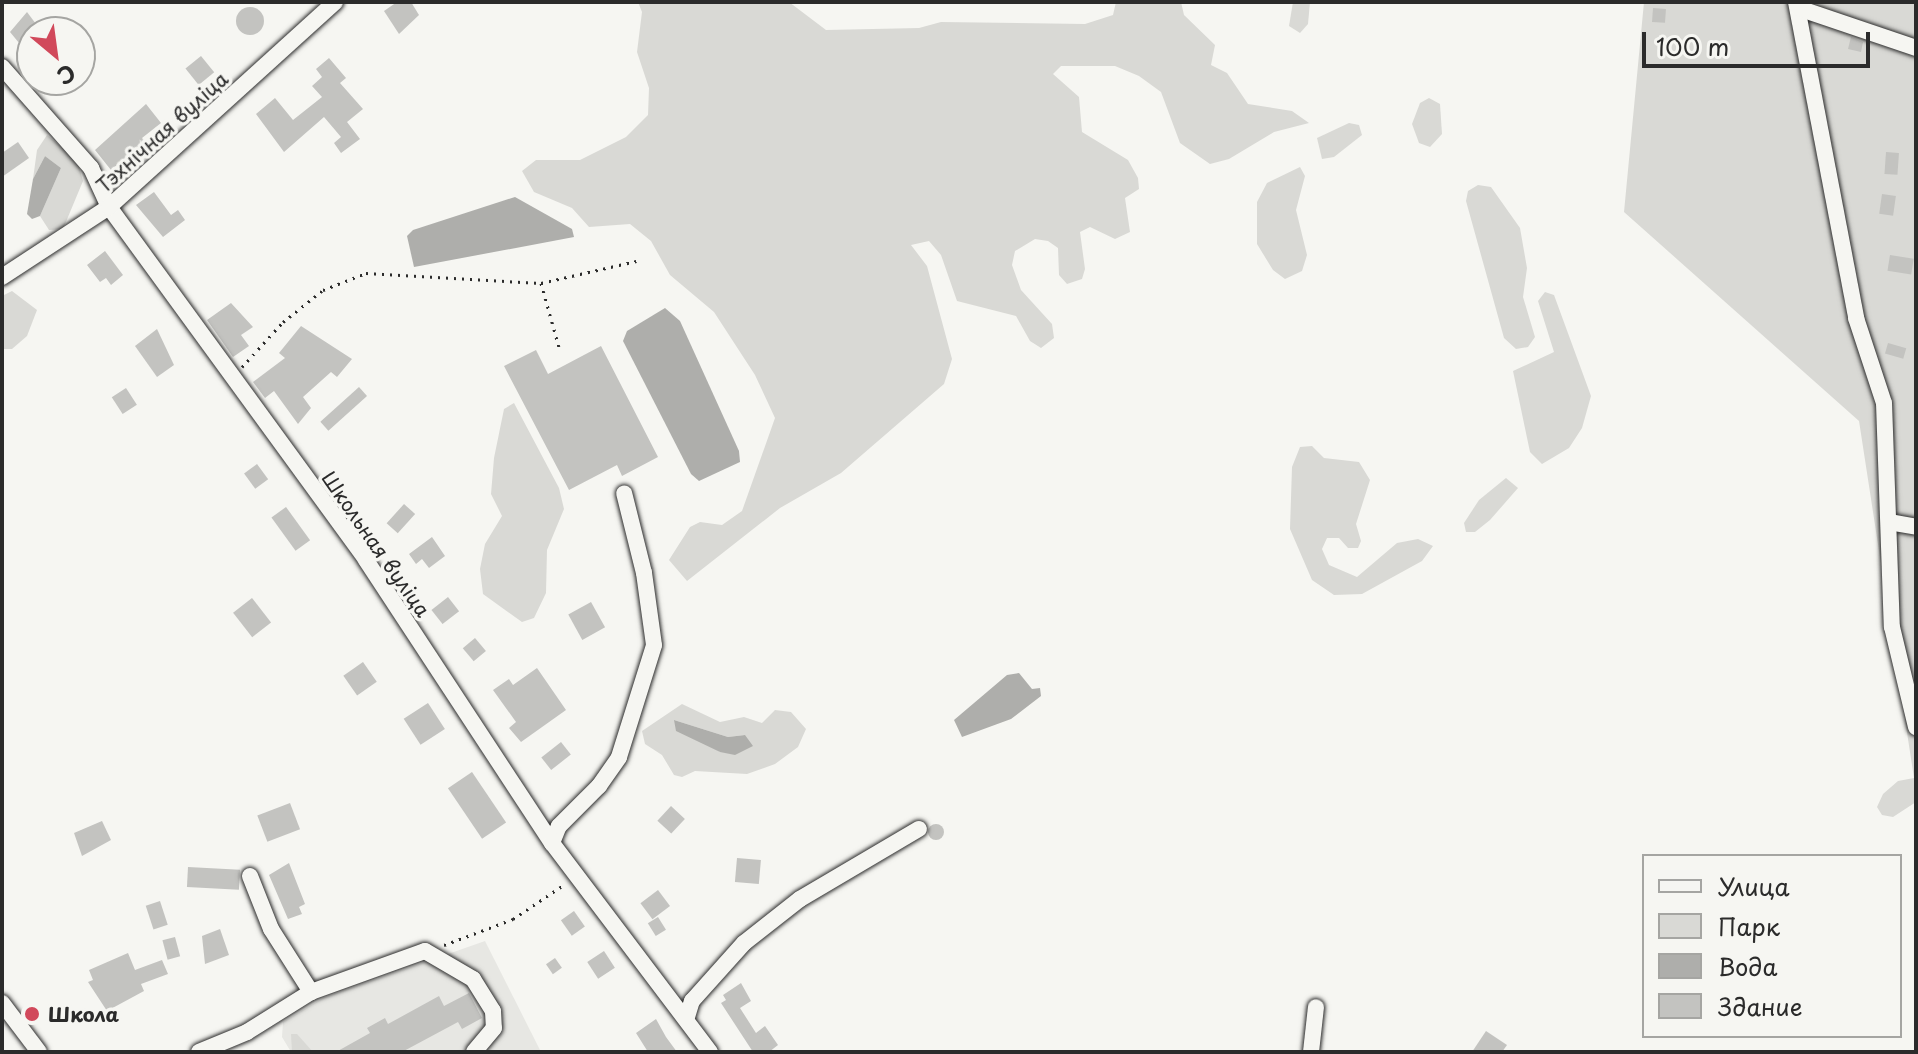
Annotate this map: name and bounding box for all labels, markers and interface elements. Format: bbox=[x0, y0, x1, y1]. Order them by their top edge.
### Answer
north arrow bbox=[16, 16, 96, 96]
scale bar bbox=[1646, 16, 1874, 66]
text: 100 m bbox=[1656, 28, 1729, 64]
text: С bbox=[52, 57, 82, 94]
street label: Тэхнічная вуліца bbox=[91, 66, 233, 198]
street label: Школьная вуліца bbox=[317, 466, 435, 622]
legend bbox=[1642, 854, 1902, 1038]
text: Улица bbox=[1718, 868, 1790, 904]
text: Парк bbox=[1718, 908, 1780, 944]
text: Вода bbox=[1718, 948, 1777, 984]
text: Здание bbox=[1718, 988, 1803, 1024]
place label: Школа bbox=[48, 1002, 119, 1026]
marker: Школа bbox=[23, 1005, 41, 1023]

